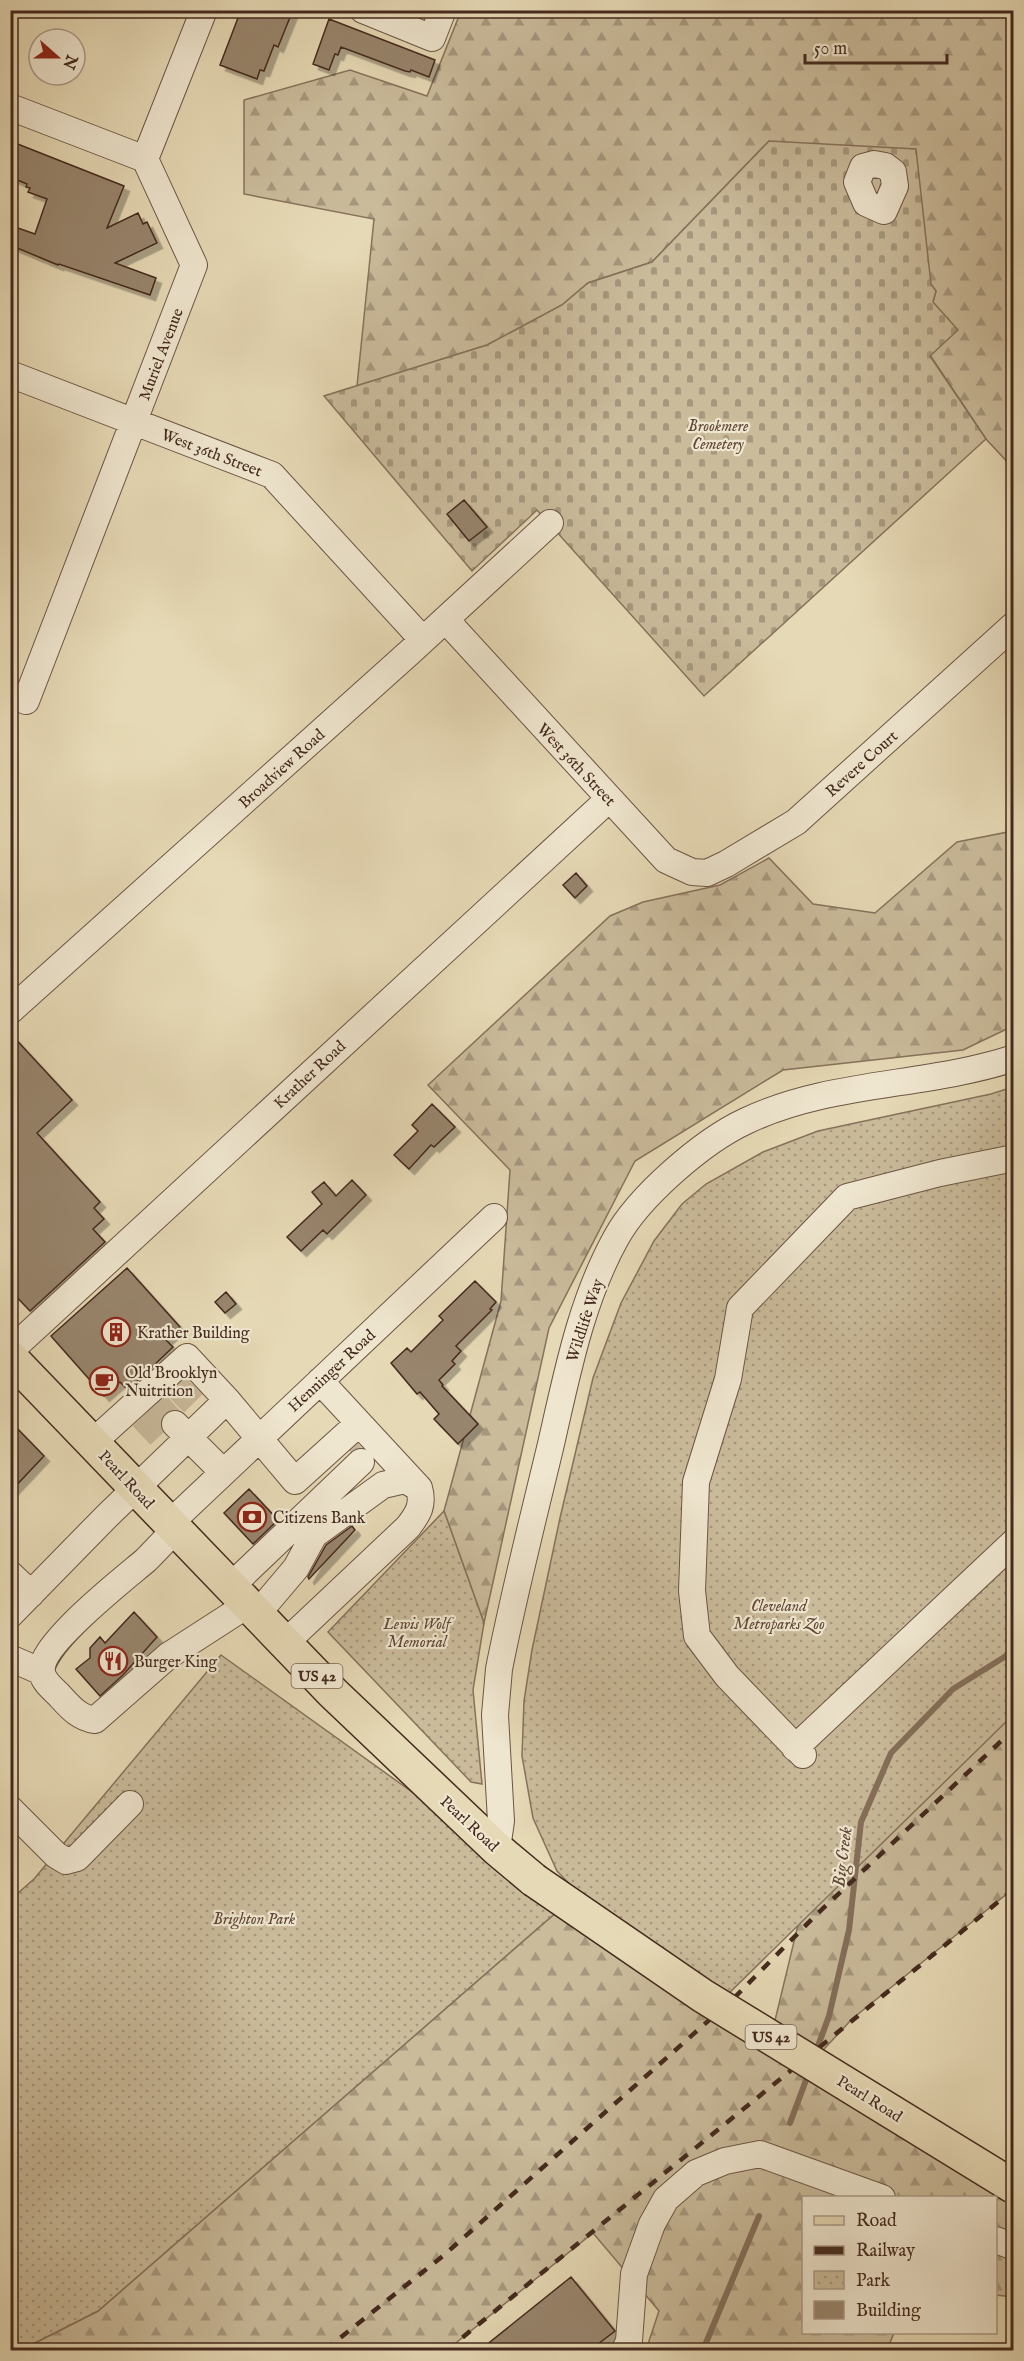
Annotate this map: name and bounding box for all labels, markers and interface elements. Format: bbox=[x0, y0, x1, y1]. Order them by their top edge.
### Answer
north arrow bbox=[27, 27, 87, 87]
scale bar bbox=[805, 27, 948, 65]
text: 50 m bbox=[814, 38, 847, 61]
text: N bbox=[57, 51, 81, 72]
street label: Muriel Avenue bbox=[135, 306, 189, 404]
park label: Brookmere Cemetery bbox=[688, 417, 749, 455]
street label: West 36th Street bbox=[158, 425, 265, 482]
street label: West 36th Street bbox=[532, 720, 619, 811]
street label: Broadview Road bbox=[235, 725, 330, 813]
street label: Revere Court bbox=[822, 727, 903, 802]
street label: Krather Road bbox=[270, 1037, 351, 1114]
street label: Wildlife Way bbox=[563, 1276, 609, 1365]
building icon: Krather Building bbox=[100, 1316, 132, 1348]
place label: Krather Building bbox=[137, 1324, 250, 1344]
street label: Henninger Road bbox=[284, 1326, 381, 1417]
place label: Old Brooklyn Nuitrition bbox=[125, 1364, 218, 1402]
cafe icon: Old Brooklyn Nuitrition bbox=[88, 1365, 120, 1397]
street label: Pearl Road bbox=[93, 1447, 158, 1514]
bank icon: Citizens Bank bbox=[236, 1501, 268, 1533]
place label: Citizens Bank bbox=[273, 1509, 366, 1529]
park label: Cleveland Metroparks Zoo bbox=[733, 1597, 825, 1635]
park label: Lewis Wolf Memorial bbox=[382, 1615, 455, 1653]
restaurant icon: Burger King bbox=[97, 1645, 129, 1677]
place label: Burger King bbox=[134, 1653, 218, 1673]
road number: US 42 bbox=[292, 1664, 342, 1688]
street label: Pearl Road bbox=[435, 1792, 503, 1857]
water label: Big Creek bbox=[828, 1826, 859, 1889]
park label: Brighton Park bbox=[213, 1910, 296, 1930]
road number: US 42 bbox=[746, 2025, 796, 2049]
street label: Pearl Road bbox=[833, 2072, 906, 2128]
legend bbox=[802, 2196, 997, 2334]
text: Road bbox=[856, 2210, 897, 2233]
text: Railway bbox=[856, 2240, 915, 2263]
text: Park bbox=[856, 2270, 891, 2293]
text: Building bbox=[856, 2300, 921, 2323]

